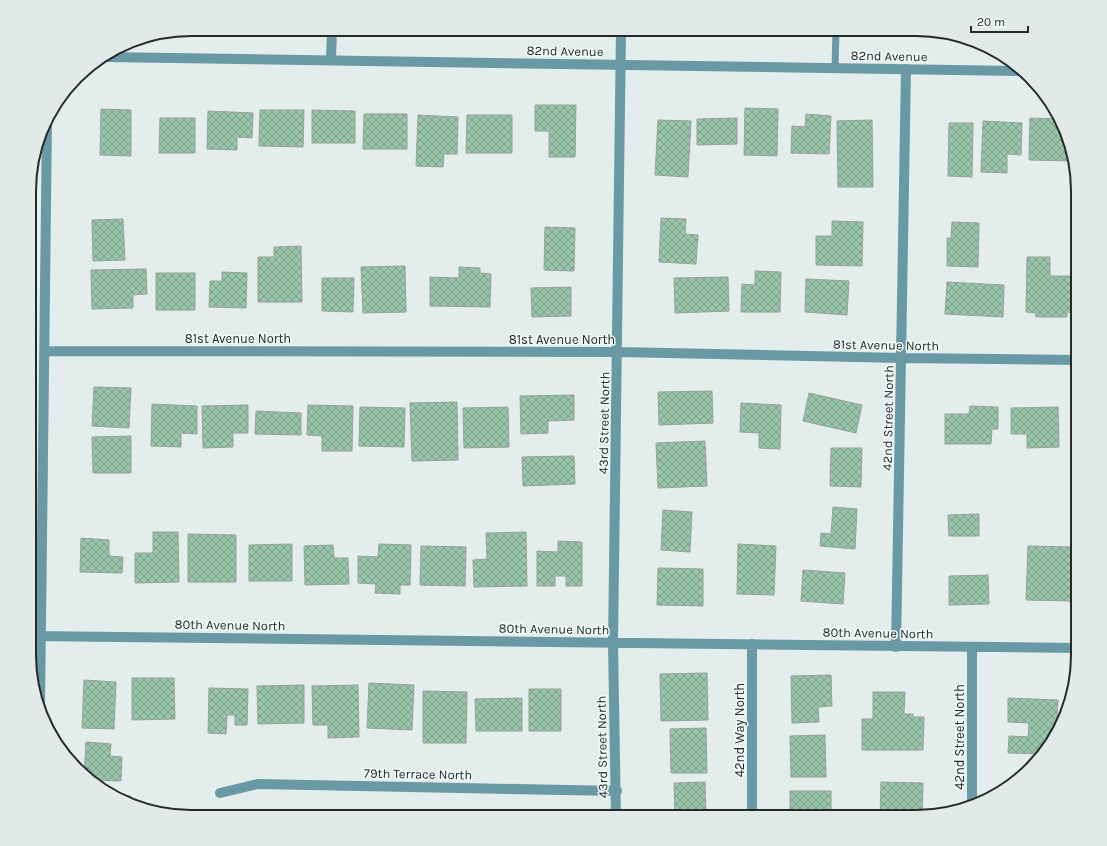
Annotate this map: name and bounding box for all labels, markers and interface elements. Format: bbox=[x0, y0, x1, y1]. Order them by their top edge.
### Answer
scale bar bbox=[971, 8, 1028, 34]
text: 20 m bbox=[977, 15, 1005, 29]
street label: 82nd Avenue bbox=[526, 43, 604, 59]
street label: 82nd Avenue bbox=[850, 48, 928, 64]
street label: 81st Avenue North bbox=[185, 331, 291, 346]
street label: 81st Avenue North bbox=[509, 332, 615, 347]
street label: 81st Avenue North bbox=[833, 337, 939, 353]
street label: 42nd Street North bbox=[880, 365, 896, 471]
street label: 43rd Street North bbox=[596, 372, 612, 474]
street label: 80th Avenue North bbox=[174, 617, 286, 633]
street label: 80th Avenue North bbox=[498, 621, 610, 637]
street label: 80th Avenue North bbox=[822, 625, 934, 641]
street label: 42nd Way North bbox=[732, 683, 747, 777]
street label: 42nd Street North bbox=[952, 684, 967, 790]
street label: 43rd Street North bbox=[594, 696, 610, 798]
street label: 79th Terrace North bbox=[364, 766, 472, 782]

